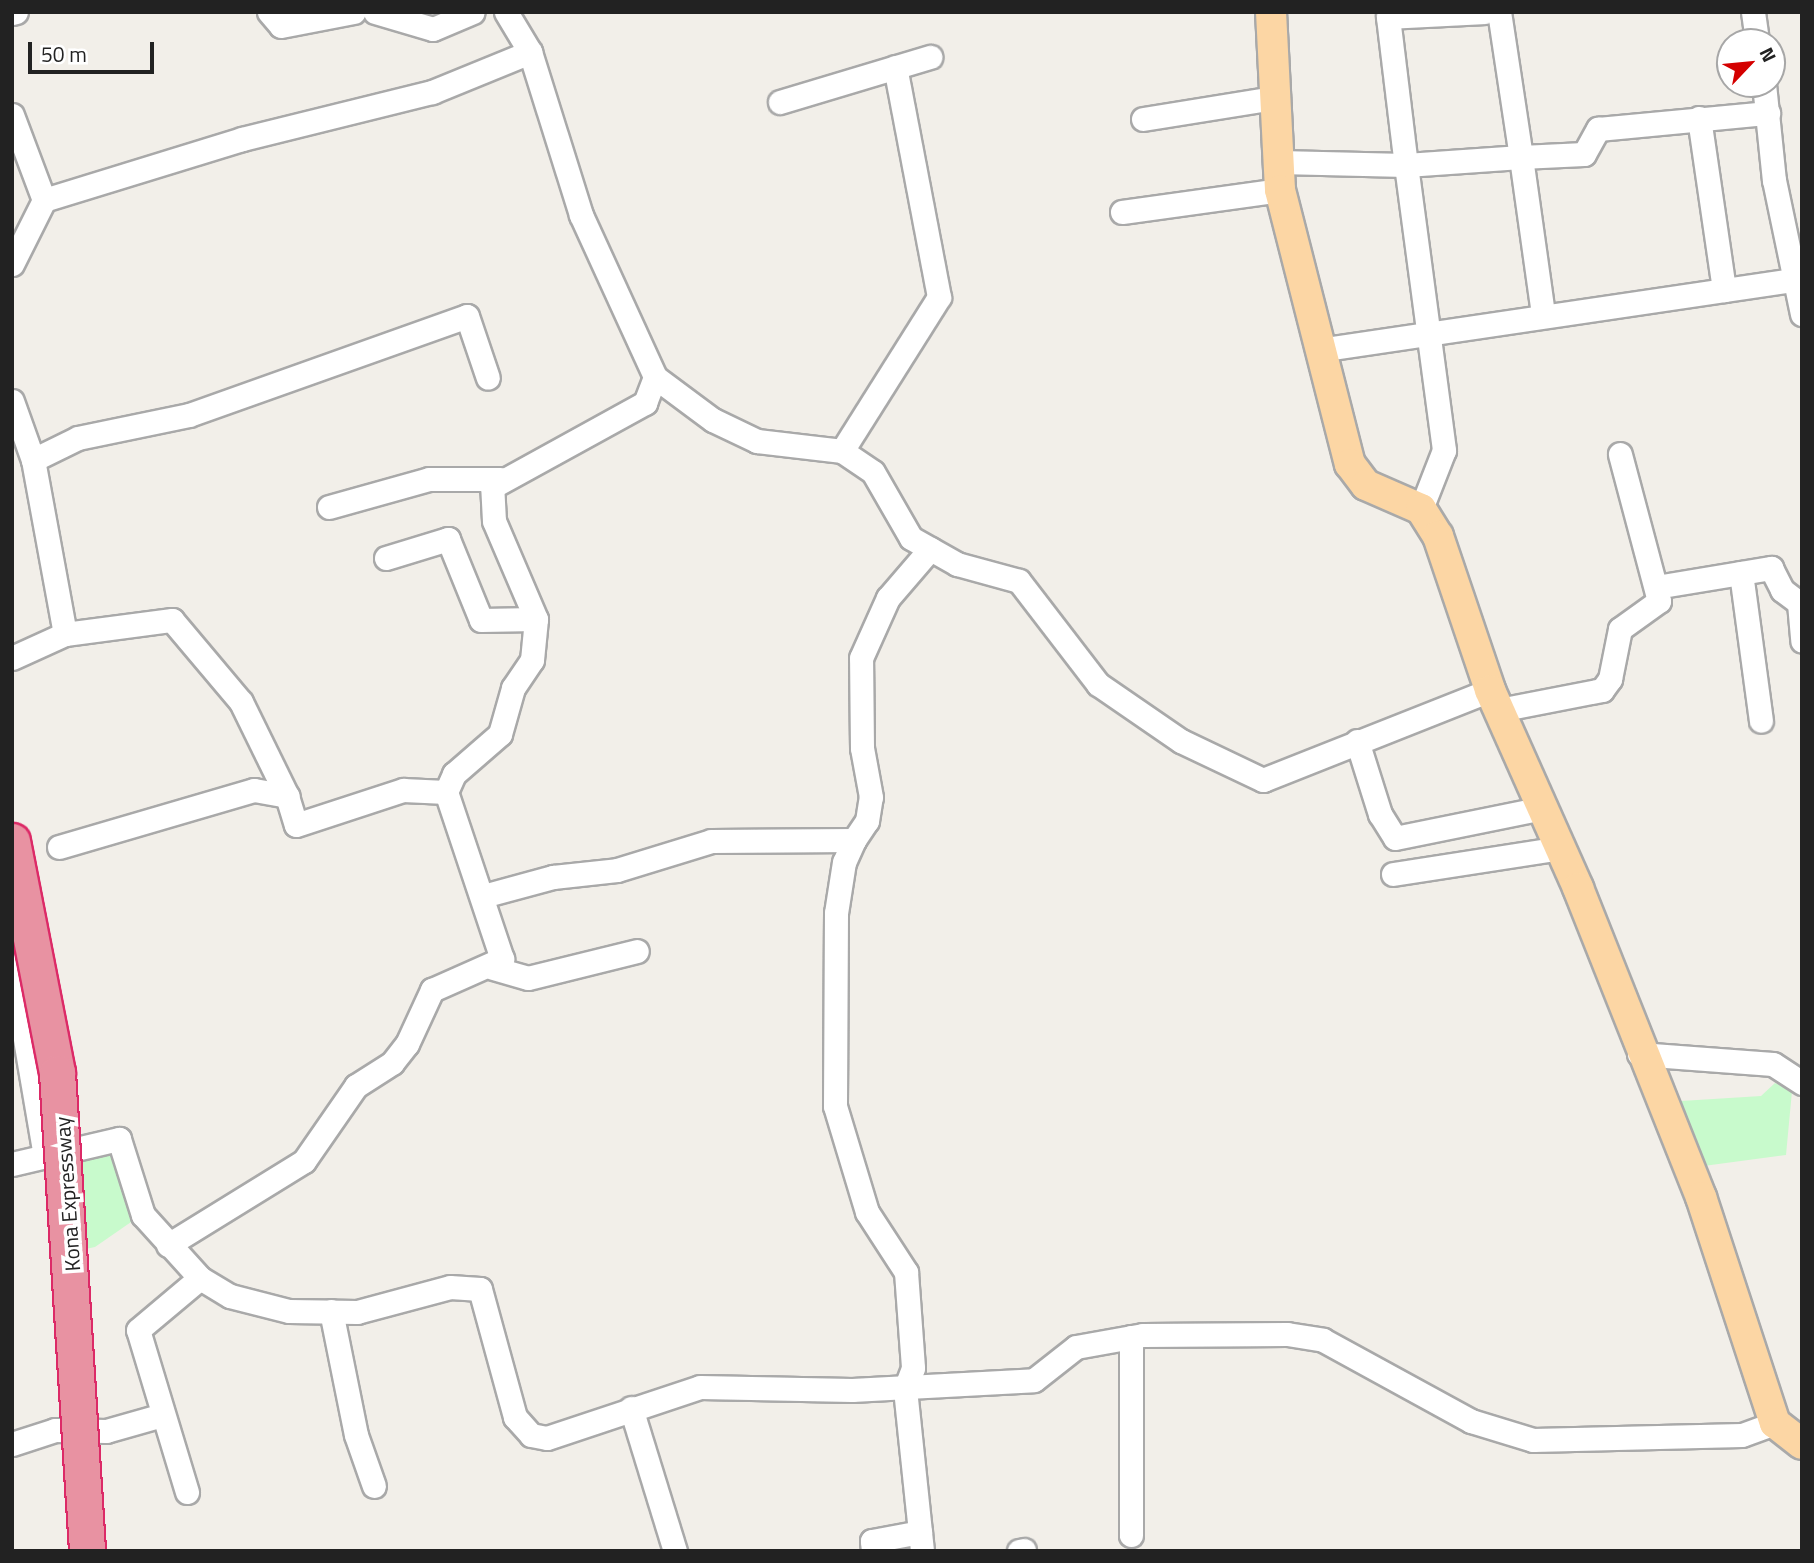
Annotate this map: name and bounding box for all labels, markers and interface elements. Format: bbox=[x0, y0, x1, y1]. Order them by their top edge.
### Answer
scale bar bbox=[32, 28, 158, 72]
north arrow bbox=[1716, 28, 1786, 98]
text: 50 m bbox=[41, 38, 87, 70]
text: N bbox=[1753, 42, 1784, 67]
street label: Kona Expressway bbox=[49, 1116, 85, 1272]

